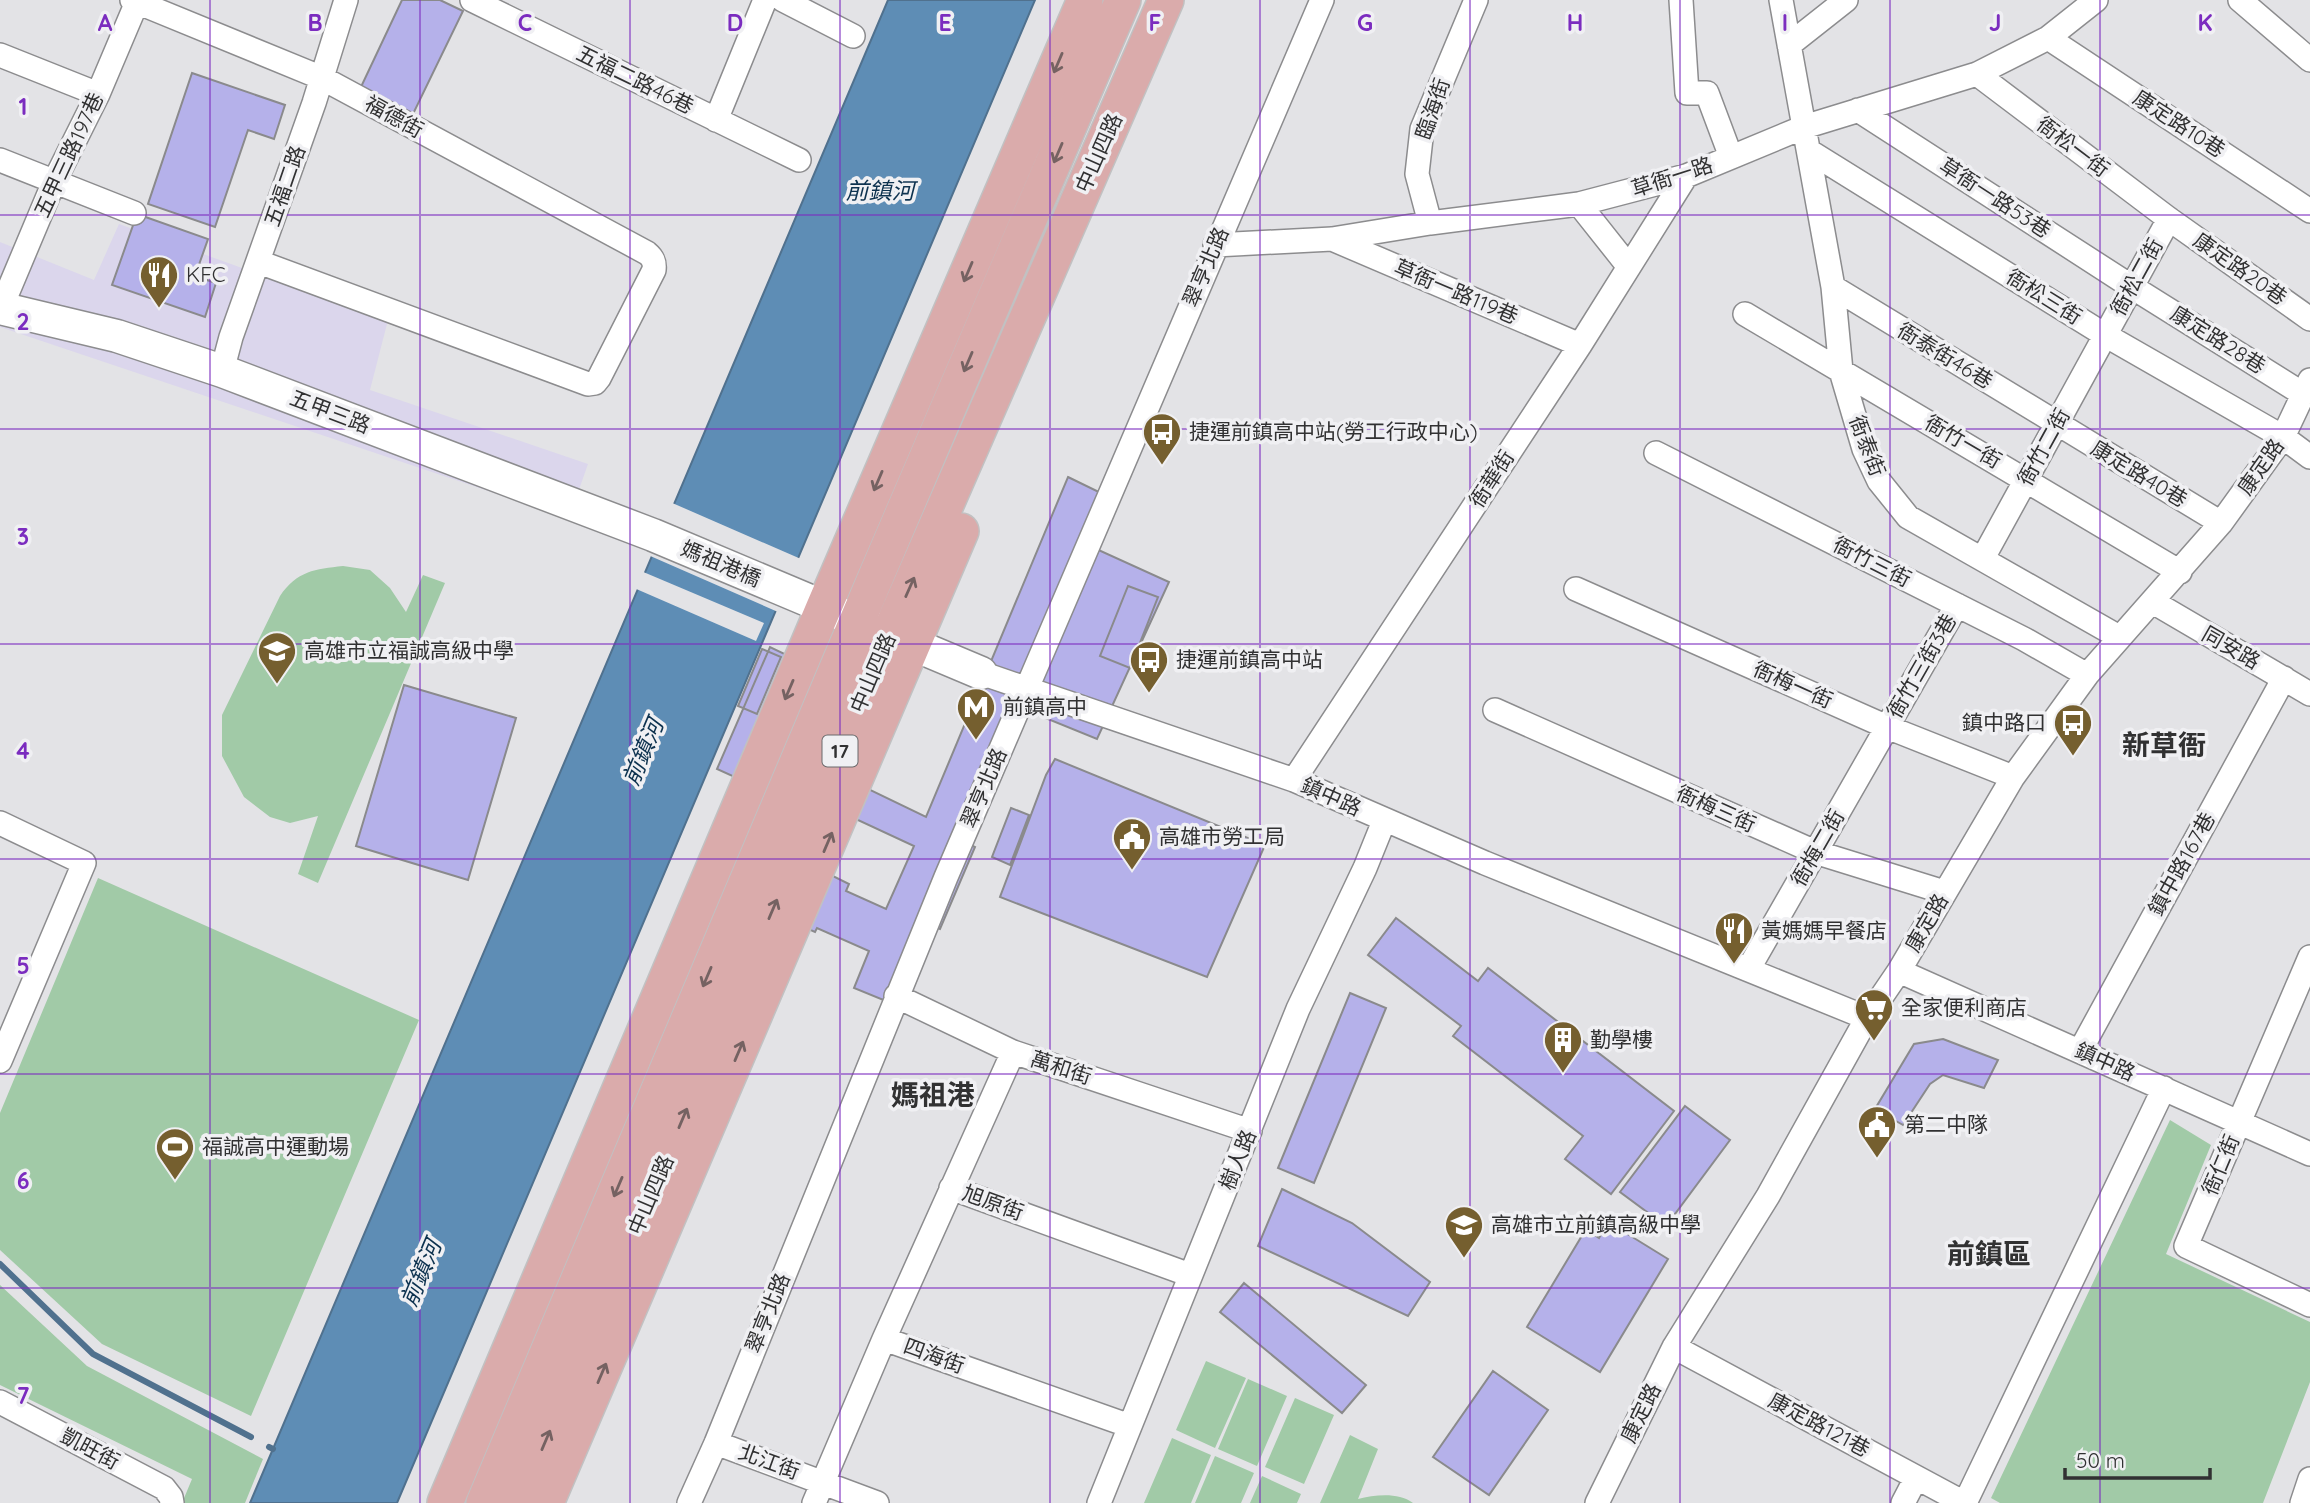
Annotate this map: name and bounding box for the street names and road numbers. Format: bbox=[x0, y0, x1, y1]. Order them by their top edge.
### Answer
street label: 五福二路46巷 bbox=[572, 39, 698, 119]
street label: 臨海街 bbox=[1410, 75, 1455, 143]
street label: 康定路10巷 bbox=[2129, 84, 2230, 162]
street label: 五甲三路197巷 bbox=[28, 88, 108, 221]
street label: 福德街 bbox=[361, 89, 428, 143]
street label: 中山四路 bbox=[1069, 109, 1127, 196]
street label: 衙松一街 bbox=[2032, 111, 2115, 182]
street label: 五福二路 bbox=[258, 142, 310, 230]
street label: 草衙一路 bbox=[1628, 151, 1716, 201]
street label: 草衙一路53巷 bbox=[1935, 152, 2056, 243]
street label: 翠亨北路 bbox=[1177, 223, 1233, 310]
street label: 康定路20巷 bbox=[2189, 227, 2292, 310]
street label: 衙松二街 bbox=[2104, 233, 2168, 320]
street label: 草衙一路119巷 bbox=[1390, 253, 1522, 329]
street label: 衙松三街 bbox=[2002, 263, 2087, 329]
street label: 康定路28巷 bbox=[2166, 300, 2271, 379]
street label: 衙泰街46巷 bbox=[1893, 317, 1998, 394]
street label: 五甲三路 bbox=[286, 384, 374, 438]
street label: 衙竹二街 bbox=[2011, 403, 2075, 490]
street label: 衙竹一街 bbox=[1921, 409, 2006, 473]
street label: 衙泰街 bbox=[1845, 412, 1891, 480]
street label: 康定路 bbox=[2231, 433, 2289, 500]
street label: 康定路40巷 bbox=[2087, 434, 2192, 512]
street label: 衙華街 bbox=[1463, 445, 1519, 512]
street label: 衙竹三街 bbox=[1829, 530, 1916, 592]
street label: 媽祖港橋 bbox=[678, 535, 765, 591]
street label: 衙竹三街3巷 bbox=[1881, 609, 1961, 722]
street label: 同安路 bbox=[2198, 620, 2265, 674]
street label: 中山四路 bbox=[844, 629, 900, 716]
street label: 衙梅一街 bbox=[1750, 655, 1837, 713]
road number: 17 bbox=[822, 736, 858, 766]
street label: 翠亨北路 bbox=[955, 744, 1011, 831]
street label: 鎮中路 bbox=[1297, 771, 1365, 821]
street label: 衙梅三街 bbox=[1673, 779, 1760, 837]
street label: 衙梅二街 bbox=[1785, 805, 1849, 890]
street label: 鎮中路167巷 bbox=[2142, 807, 2220, 920]
street label: 康定路 bbox=[1899, 889, 1953, 956]
street label: 鎮中路 bbox=[2071, 1036, 2139, 1086]
street label: 萬和街 bbox=[1027, 1045, 1095, 1089]
street label: 樹人路 bbox=[1213, 1126, 1261, 1194]
street label: 衙仁街 bbox=[2196, 1131, 2244, 1199]
street label: 中山四路 bbox=[622, 1151, 678, 1238]
street label: 旭原街 bbox=[959, 1179, 1027, 1225]
street label: 翠亨北路 bbox=[739, 1269, 795, 1356]
street label: 四海街 bbox=[900, 1332, 968, 1378]
street label: 康定路 bbox=[1615, 1379, 1666, 1447]
street label: 康定路121巷 bbox=[1764, 1387, 1875, 1462]
street label: 凱旺街 bbox=[57, 1422, 124, 1474]
street label: 北江街 bbox=[735, 1438, 803, 1484]

